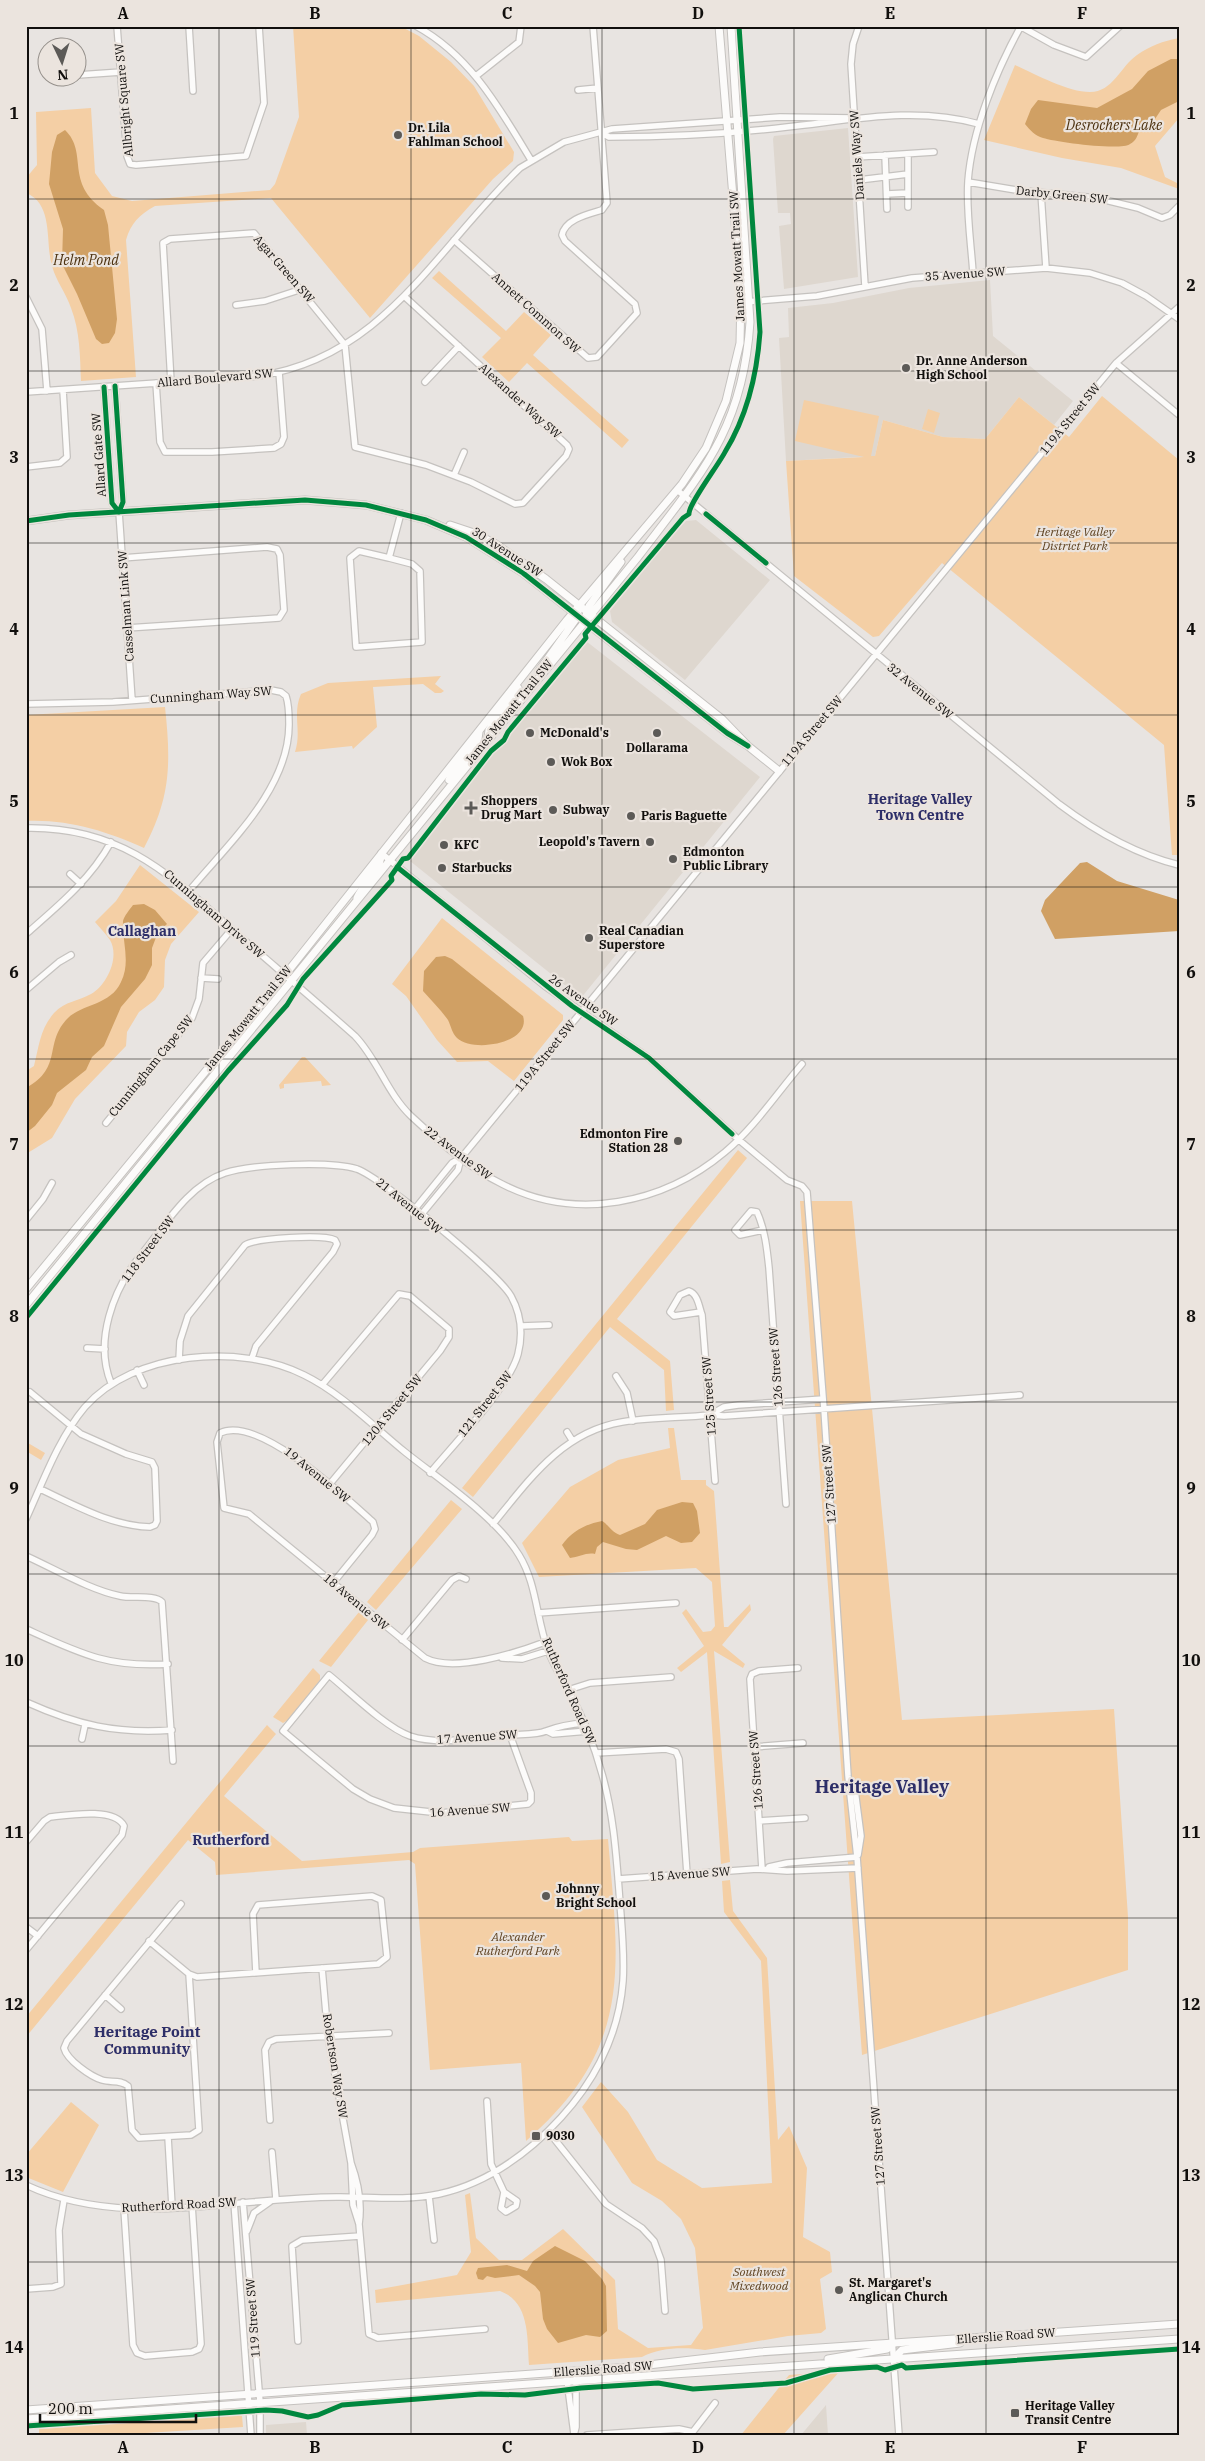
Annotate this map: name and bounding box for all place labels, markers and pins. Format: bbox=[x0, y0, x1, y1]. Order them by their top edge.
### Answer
place label: Dr. Lila Fahlman School bbox=[408, 120, 503, 149]
marker: Dr. Lila Fahlman School bbox=[392, 129, 404, 141]
place label: Dr. Anne Anderson High School bbox=[916, 353, 1028, 382]
marker: Dr. Anne Anderson High School bbox=[900, 362, 912, 374]
place label: McDonald's bbox=[540, 725, 609, 740]
marker: McDonald's bbox=[524, 727, 536, 739]
marker: Dollarama bbox=[651, 727, 663, 739]
place label: Dollarama bbox=[626, 740, 688, 755]
place label: Wok Box bbox=[561, 754, 612, 769]
marker: Wok Box bbox=[545, 756, 557, 768]
place label: Shoppers Drug Mart bbox=[481, 793, 542, 822]
marker: Shoppers Drug Mart bbox=[465, 802, 477, 814]
place label: Subway bbox=[563, 802, 610, 817]
marker: Subway bbox=[547, 804, 559, 816]
place label: Paris Baguette bbox=[641, 808, 727, 823]
marker: Paris Baguette bbox=[625, 810, 637, 822]
place label: Leopold's Tavern bbox=[539, 834, 640, 849]
marker: Leopold's Tavern bbox=[644, 836, 656, 848]
place label: KFC bbox=[454, 837, 479, 852]
marker: KFC bbox=[438, 839, 450, 851]
place label: Edmonton Public Library bbox=[683, 844, 769, 873]
marker: Edmonton Public Library bbox=[667, 853, 679, 865]
place label: Starbucks bbox=[452, 860, 512, 875]
marker: Starbucks bbox=[436, 862, 448, 874]
place label: Real Canadian Superstore bbox=[599, 923, 684, 952]
marker: Real Canadian Superstore bbox=[583, 932, 595, 944]
place label: Edmonton Fire Station 28 bbox=[580, 1126, 668, 1155]
marker: Edmonton Fire Station 28 bbox=[672, 1135, 684, 1147]
place label: Johnny Bright School bbox=[556, 1881, 636, 1910]
marker: Johnny Bright School bbox=[540, 1890, 552, 1902]
place label: 9030 bbox=[546, 2128, 575, 2143]
marker: 9030 bbox=[530, 2130, 542, 2142]
place label: St. Margaret's Anglican Church bbox=[849, 2275, 948, 2304]
marker: St. Margaret's Anglican Church bbox=[833, 2284, 845, 2296]
place label: Heritage Valley Transit Centre bbox=[1025, 2398, 1115, 2427]
marker: Heritage Valley Transit Centre bbox=[1009, 2407, 1021, 2419]

